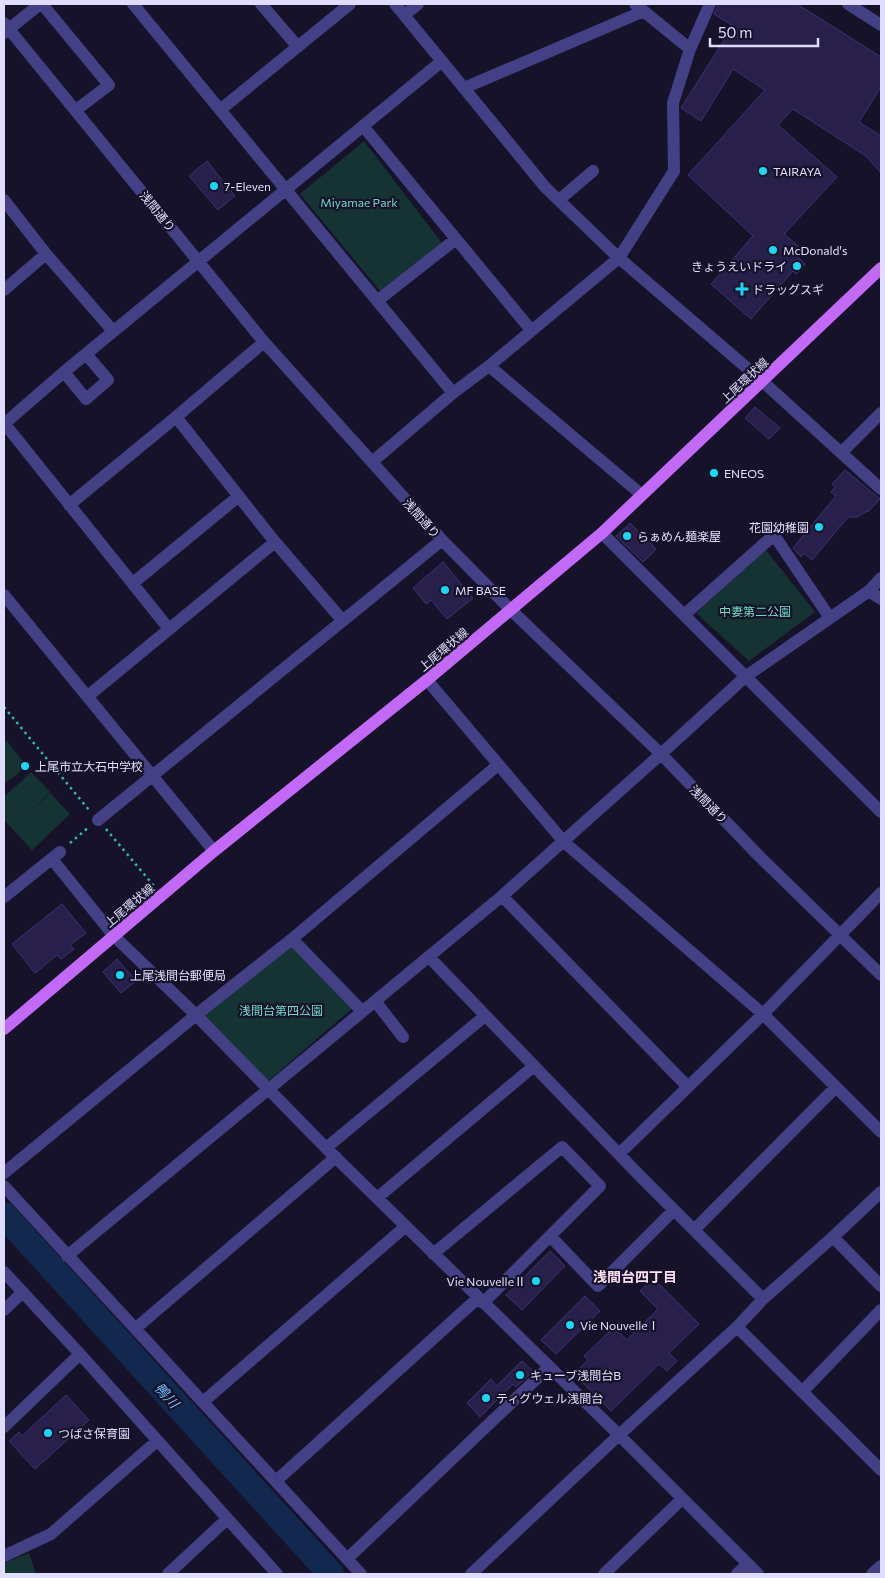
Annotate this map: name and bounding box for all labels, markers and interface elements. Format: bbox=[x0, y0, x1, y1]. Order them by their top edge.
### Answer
scale bar bbox=[710, 15, 818, 47]
text: 50 m bbox=[718, 23, 752, 41]
place label: TAIRAYA bbox=[773, 164, 822, 178]
marker: TAIRAYA bbox=[757, 165, 769, 177]
place label: 7-Eleven bbox=[224, 179, 271, 193]
marker: 7-Eleven bbox=[208, 180, 220, 192]
street label: 浅間通り bbox=[137, 188, 179, 234]
park label: Miyamae Park bbox=[320, 195, 398, 209]
place label: McDonald's bbox=[783, 243, 847, 257]
marker: McDonald's bbox=[767, 244, 779, 256]
place label: きょうえいドライ bbox=[691, 259, 787, 273]
marker: きょうえいドライ bbox=[791, 260, 803, 272]
place label: ドラッグスギ bbox=[752, 282, 824, 296]
marker: ドラッグスギ bbox=[736, 283, 748, 295]
street label: 上尾環状線 bbox=[717, 354, 771, 406]
place label: ENEOS bbox=[724, 466, 764, 480]
marker: ENEOS bbox=[708, 467, 720, 479]
street label: 浅間通り bbox=[401, 495, 443, 541]
place label: 花園幼稚園 bbox=[749, 520, 809, 534]
marker: 花園幼稚園 bbox=[813, 521, 825, 533]
place label: らぁめん麺楽屋 bbox=[637, 529, 721, 543]
marker: らぁめん麺楽屋 bbox=[621, 530, 633, 542]
place label: MF BASE bbox=[455, 583, 506, 597]
marker: MF BASE bbox=[439, 584, 451, 596]
park label: 中妻第二公園 bbox=[719, 604, 791, 618]
street label: 上尾環状線 bbox=[416, 624, 470, 674]
place label: 上尾市立大石中学校 bbox=[35, 759, 143, 773]
marker: 上尾市立大石中学校 bbox=[19, 760, 31, 772]
street label: 浅間通り bbox=[687, 782, 731, 826]
street label: 上尾環状線 bbox=[102, 880, 156, 930]
place label: 上尾浅間台郵便局 bbox=[130, 968, 226, 982]
marker: 上尾浅間台郵便局 bbox=[114, 969, 126, 981]
park label: 浅間台第四公園 bbox=[239, 1003, 323, 1017]
district label: 浅間台四丁目 bbox=[593, 1268, 677, 1285]
place label: Vie NouvelleⅡ bbox=[446, 1274, 526, 1288]
marker: Vie NouvelleⅡ bbox=[530, 1275, 542, 1287]
place label: Vie NouvelleⅠ bbox=[580, 1318, 660, 1332]
marker: Vie NouvelleⅠ bbox=[564, 1319, 576, 1331]
place label: キューブ浅間台B bbox=[530, 1368, 621, 1382]
marker: キューブ浅間台B bbox=[514, 1369, 526, 1381]
water label: 鴨川 bbox=[151, 1379, 184, 1413]
place label: ティグウェル浅間台 bbox=[496, 1391, 603, 1405]
marker: ティグウェル浅間台 bbox=[480, 1392, 492, 1404]
place label: つばさ保育園 bbox=[58, 1426, 130, 1440]
marker: つばさ保育園 bbox=[42, 1427, 54, 1439]

